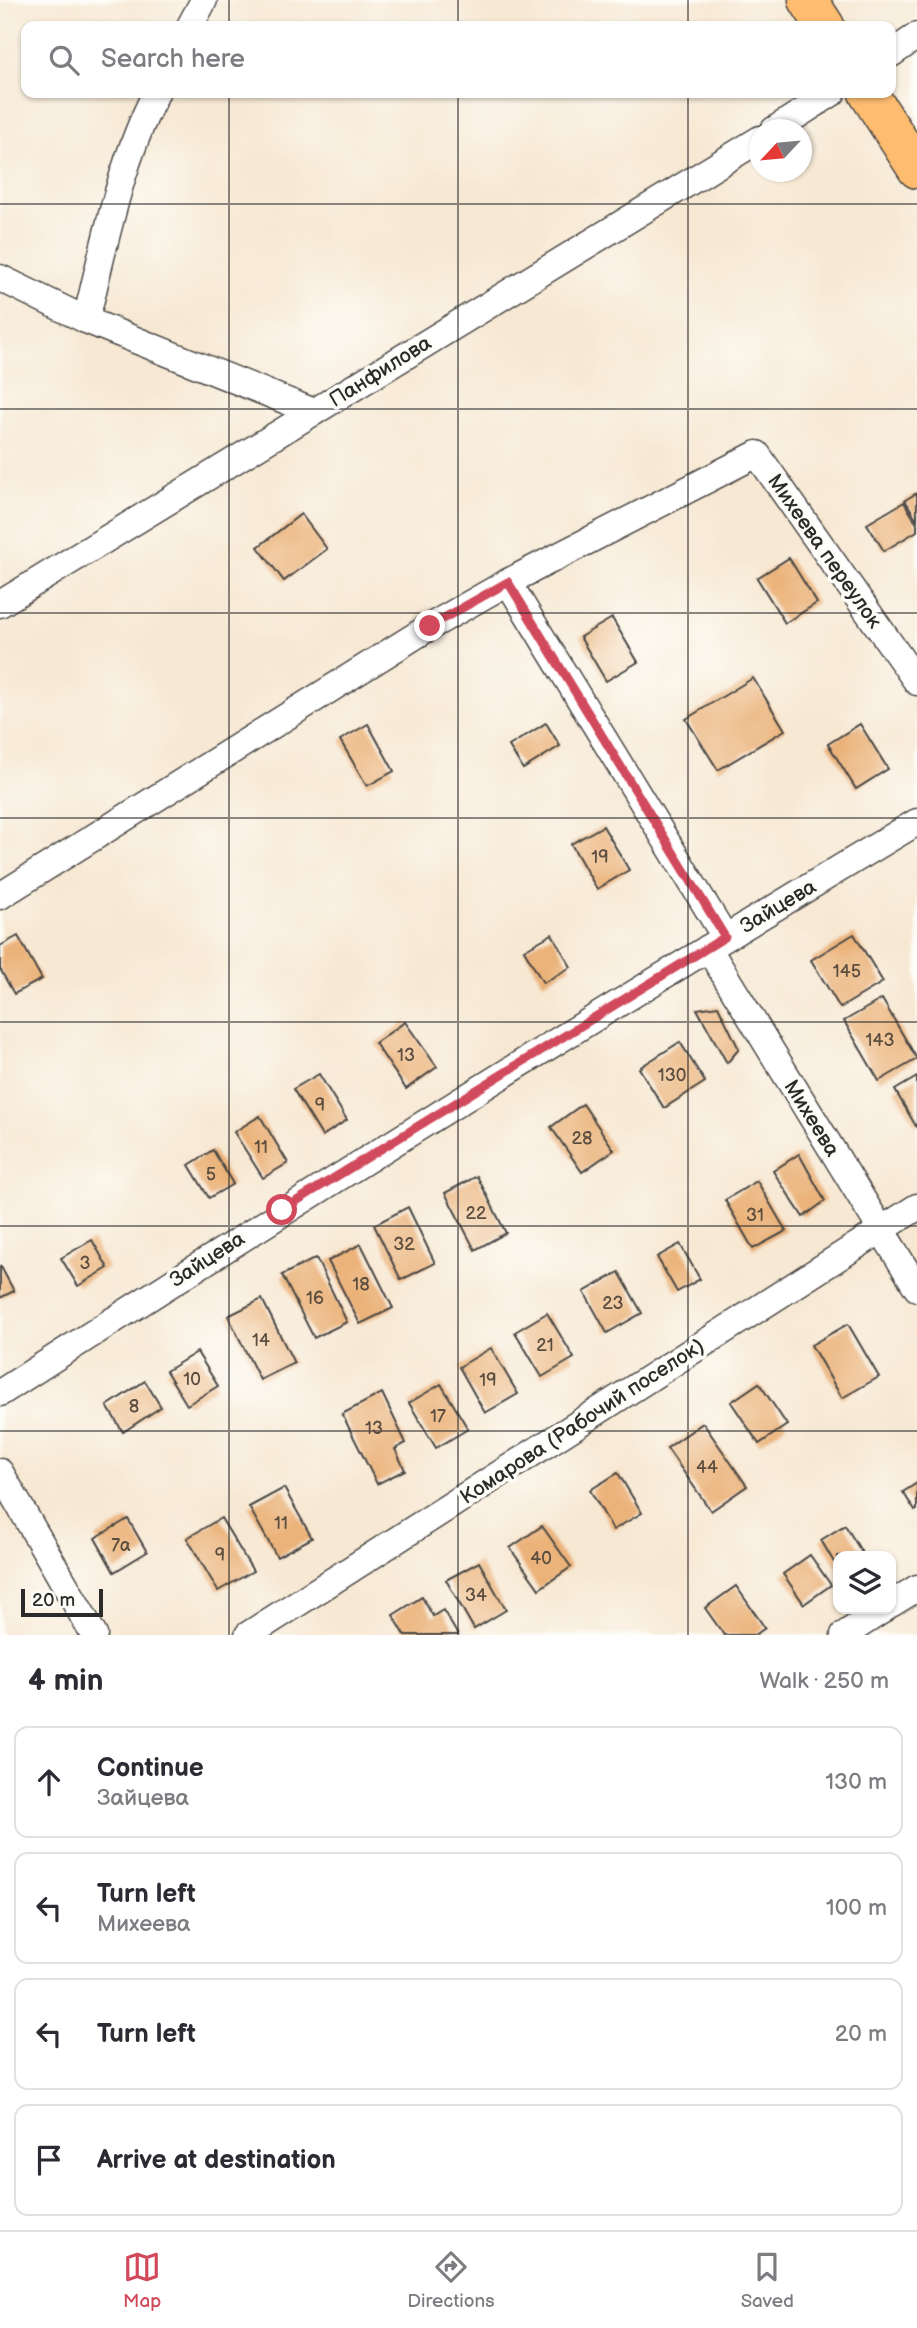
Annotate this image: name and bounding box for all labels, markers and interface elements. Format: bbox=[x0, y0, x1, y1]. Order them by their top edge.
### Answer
search box bbox=[21, 21, 896, 98]
icon: search bbox=[45, 41, 83, 79]
text: Search here bbox=[101, 44, 245, 75]
north arrow bbox=[749, 119, 812, 182]
street label: Панфилова bbox=[325, 330, 436, 413]
street label: Михеева переулок bbox=[762, 469, 887, 633]
route end bbox=[414, 610, 445, 641]
house number: 19 bbox=[591, 847, 609, 868]
street label: Зайцева bbox=[736, 874, 821, 939]
house number: 145 bbox=[833, 961, 861, 982]
house number: 143 bbox=[865, 1030, 895, 1051]
house number: 13 bbox=[397, 1045, 415, 1066]
house number: 130 bbox=[658, 1065, 686, 1086]
street label: Михеева bbox=[778, 1075, 845, 1162]
house number: 9 bbox=[315, 1095, 325, 1116]
house number: 28 bbox=[571, 1128, 593, 1149]
house number: 11 bbox=[254, 1137, 268, 1158]
house number: 5 bbox=[206, 1164, 216, 1185]
route start bbox=[266, 1194, 297, 1225]
house number: 22 bbox=[465, 1203, 487, 1224]
house number: 31 bbox=[746, 1205, 764, 1226]
street label: Зайцева bbox=[165, 1226, 250, 1293]
house number: 32 bbox=[393, 1234, 415, 1255]
house number: 3 bbox=[79, 1253, 91, 1274]
house number: 18 bbox=[352, 1274, 370, 1295]
house number: 16 bbox=[306, 1288, 324, 1309]
house number: 23 bbox=[602, 1293, 624, 1314]
house number: 14 bbox=[252, 1330, 270, 1351]
street label: Комарова (Рабочий поселок) bbox=[456, 1333, 709, 1510]
house number: 21 bbox=[536, 1335, 554, 1356]
house number: 10 bbox=[183, 1369, 201, 1390]
house number: 19 bbox=[479, 1370, 497, 1391]
house number: 8 bbox=[129, 1396, 139, 1417]
house number: 17 bbox=[430, 1406, 446, 1427]
house number: 13 bbox=[365, 1418, 383, 1439]
house number: 44 bbox=[696, 1457, 718, 1478]
house number: 11 bbox=[274, 1513, 288, 1534]
house number: 7а bbox=[111, 1535, 131, 1556]
house number: 9 bbox=[215, 1545, 225, 1566]
house number: 40 bbox=[530, 1548, 552, 1569]
map controls bbox=[833, 1551, 896, 1614]
button: layers bbox=[833, 1551, 896, 1614]
house number: 34 bbox=[465, 1585, 487, 1606]
scale bar bbox=[21, 1586, 103, 1618]
text: 20 m bbox=[32, 1589, 75, 1612]
text: 4 min bbox=[28, 1663, 103, 1699]
text: Walk · 250 m bbox=[759, 1667, 889, 1695]
text: Continue bbox=[97, 1753, 204, 1784]
icon: ahead bbox=[30, 1763, 68, 1801]
text: 130 m bbox=[825, 1768, 887, 1796]
text: Зайцева bbox=[97, 1784, 189, 1812]
text: Turn left bbox=[97, 1879, 196, 1910]
icon: left bbox=[30, 1889, 68, 1927]
text: 100 m bbox=[826, 1894, 887, 1922]
text: Михеева bbox=[97, 1910, 191, 1938]
icon: left bbox=[30, 2015, 68, 2053]
text: Turn left bbox=[97, 2019, 196, 2050]
text: 20 m bbox=[835, 2020, 887, 2048]
icon: arrive bbox=[30, 2141, 68, 2179]
text: Arrive at destination bbox=[97, 2145, 336, 2176]
tab: Map bbox=[123, 2248, 161, 2313]
tab: Directions bbox=[407, 2248, 495, 2313]
tab: Saved bbox=[741, 2248, 794, 2313]

